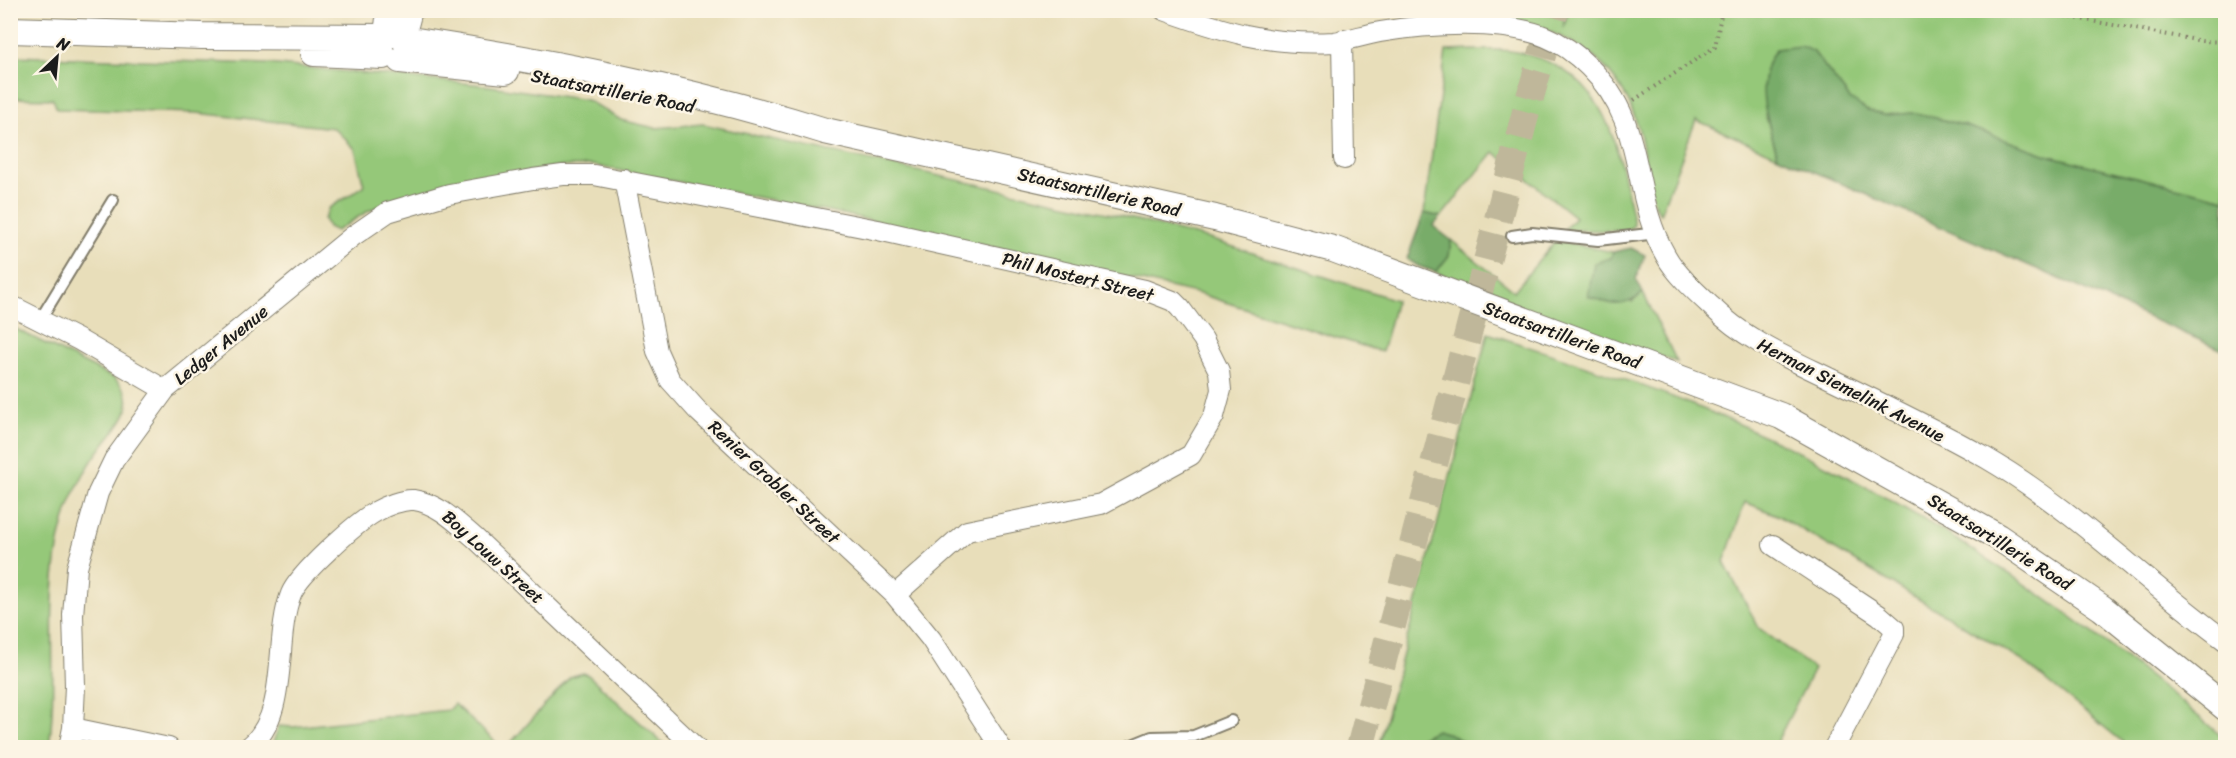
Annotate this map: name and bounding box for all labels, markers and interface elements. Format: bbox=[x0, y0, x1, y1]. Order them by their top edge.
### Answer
north arrow bbox=[27, 27, 87, 87]
text: N bbox=[51, 28, 76, 60]
street label: Staatsartillerie Road bbox=[528, 59, 699, 123]
street label: Staatsartillerie Road bbox=[1014, 158, 1185, 227]
street label: Phil Mostert Street bbox=[999, 243, 1158, 311]
street label: Staatsartillerie Road bbox=[1478, 292, 1647, 379]
street label: Ledger Avenue bbox=[166, 296, 276, 394]
street label: Herman Siemelink Avenue bbox=[1752, 329, 1951, 451]
street label: Renier Grobler Street bbox=[700, 412, 848, 553]
street label: Staatsartillerie Road bbox=[1921, 484, 2080, 600]
street label: Boy Louw Street bbox=[434, 502, 552, 612]

